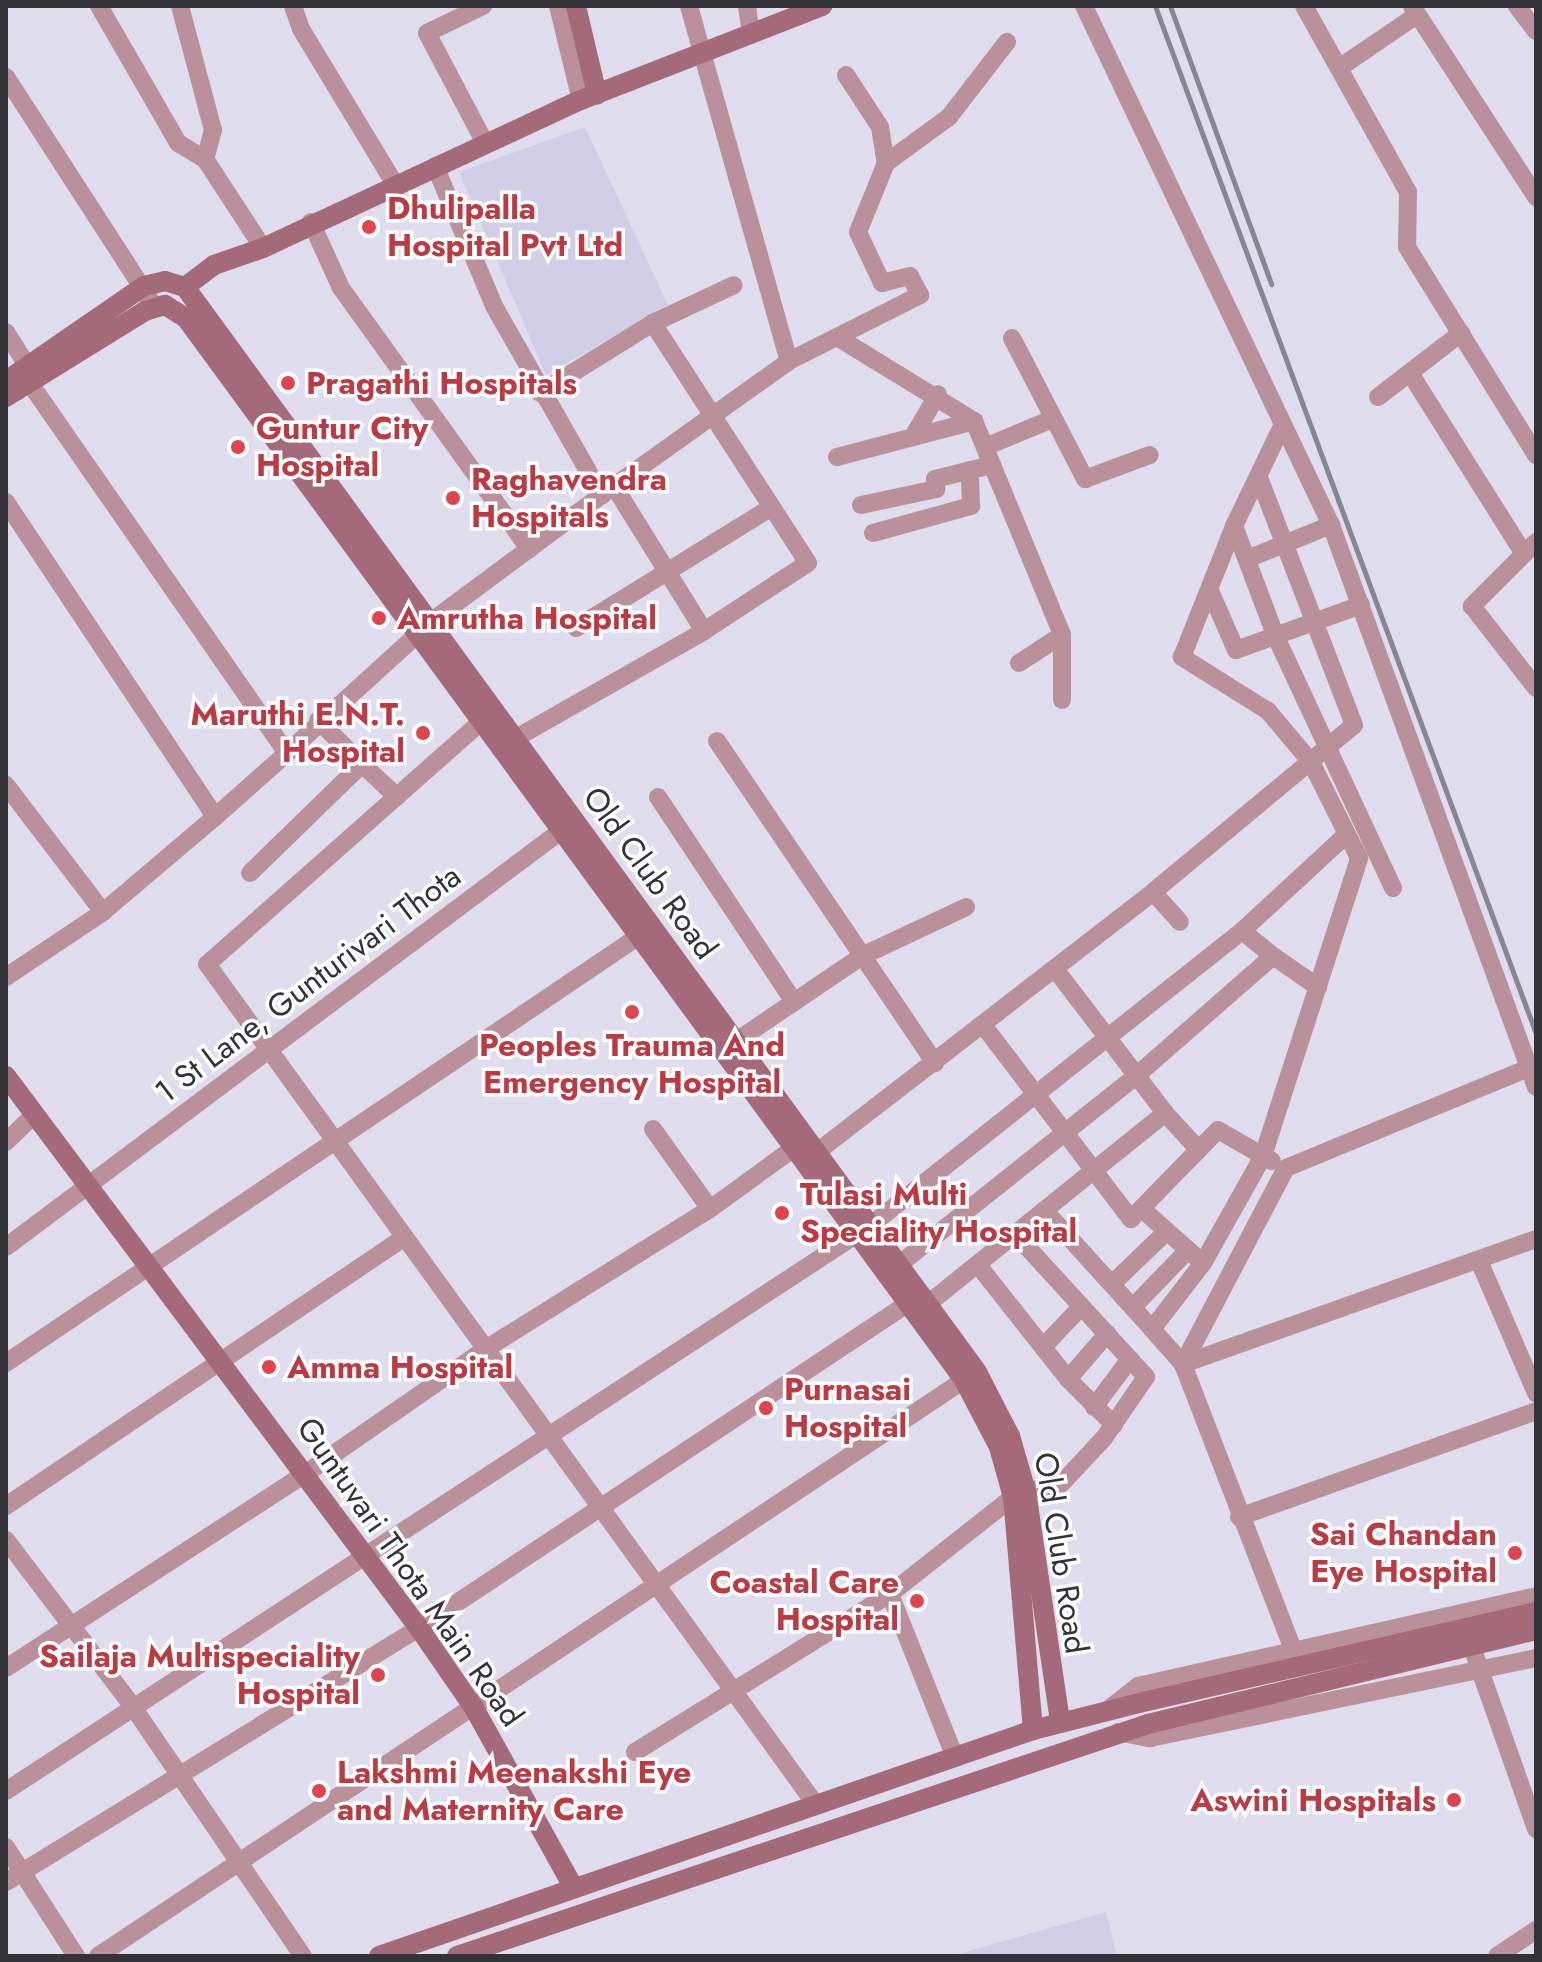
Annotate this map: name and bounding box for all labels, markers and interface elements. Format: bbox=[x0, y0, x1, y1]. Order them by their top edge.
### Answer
place label: Dhulipalla Hospital Pvt Ltd bbox=[387, 190, 623, 265]
marker: Dhulipalla Hospital Pvt Ltd bbox=[358, 216, 380, 238]
place label: Pragathi Hospitals bbox=[306, 364, 577, 402]
marker: Pragathi Hospitals bbox=[277, 372, 299, 394]
place label: Guntur City Hospital bbox=[256, 410, 428, 485]
marker: Guntur City Hospital bbox=[227, 436, 249, 458]
place label: Raghavendra Hospitals bbox=[471, 461, 667, 536]
marker: Raghavendra Hospitals bbox=[442, 487, 464, 509]
place label: Amrutha Hospital bbox=[397, 599, 657, 637]
marker: Amrutha Hospital bbox=[368, 607, 390, 629]
place label: Maruthi E.N.T. Hospital bbox=[191, 696, 405, 771]
marker: Maruthi E.N.T. Hospital bbox=[412, 722, 434, 744]
street label: Old Club Road bbox=[575, 779, 725, 967]
street label: 1 St Lane, Gunturivari Thota bbox=[148, 857, 468, 1111]
marker: Peoples Trauma And Emergency Hospital bbox=[621, 1001, 643, 1023]
place label: Peoples Trauma And Emergency Hospital bbox=[479, 1027, 785, 1102]
place label: Tulasi Multi Speciality Hospital bbox=[800, 1176, 1077, 1251]
marker: Tulasi Multi Speciality Hospital bbox=[771, 1202, 793, 1224]
place label: Amma Hospital bbox=[287, 1348, 513, 1386]
marker: Amma Hospital bbox=[258, 1356, 280, 1378]
place label: Purnasai Hospital bbox=[784, 1371, 911, 1446]
marker: Purnasai Hospital bbox=[755, 1397, 777, 1419]
street label: Guntuvari Thota Main Road bbox=[289, 1410, 531, 1734]
street label: Old Club Road bbox=[1026, 1450, 1096, 1656]
place label: Sai Chandan Eye Hospital bbox=[1310, 1516, 1497, 1591]
marker: Sai Chandan Eye Hospital bbox=[1504, 1542, 1526, 1564]
place label: Coastal Care Hospital bbox=[709, 1564, 899, 1639]
marker: Coastal Care Hospital bbox=[906, 1590, 928, 1612]
place label: Sailaja Multispeciality Hospital bbox=[39, 1638, 360, 1713]
marker: Sailaja Multispeciality Hospital bbox=[367, 1664, 389, 1686]
place label: Lakshmi Meenakshi Eye and Maternity Care bbox=[337, 1754, 691, 1829]
marker: Lakshmi Meenakshi Eye and Maternity Care bbox=[308, 1780, 330, 1802]
place label: Aswini Hospitals bbox=[1190, 1781, 1436, 1819]
marker: Aswini Hospitals bbox=[1443, 1789, 1465, 1811]

